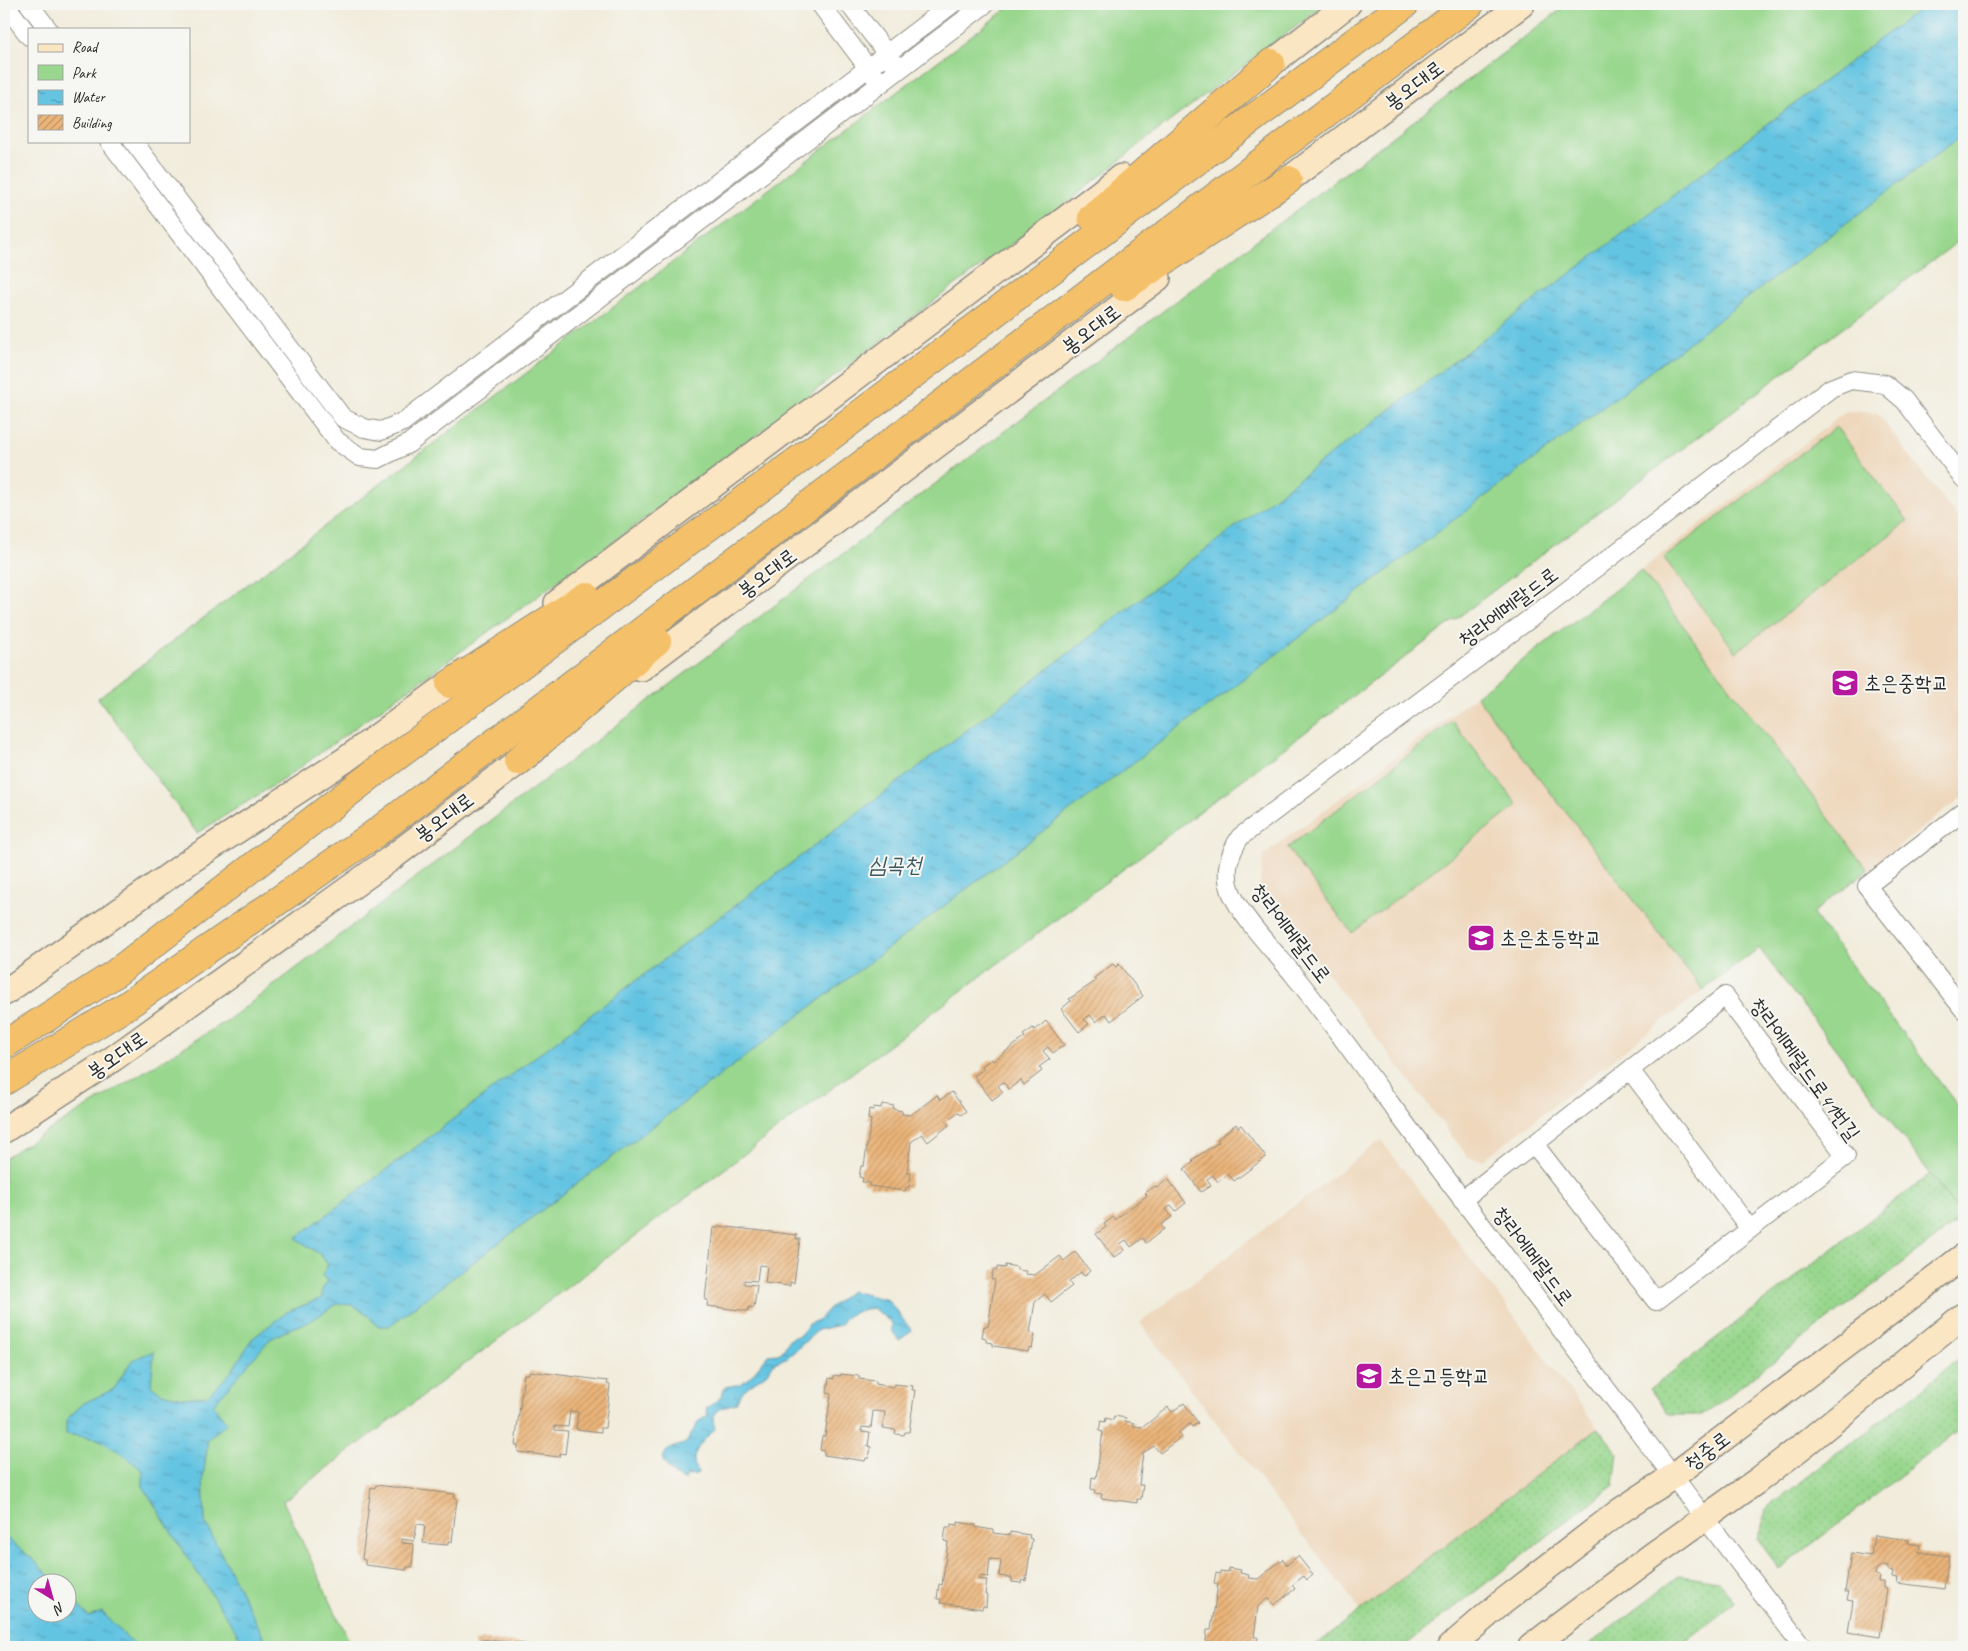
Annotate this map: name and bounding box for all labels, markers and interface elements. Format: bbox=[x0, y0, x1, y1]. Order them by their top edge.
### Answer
legend bbox=[28, 28, 190, 142]
text: Road bbox=[72, 38, 99, 57]
street label: 봉오대로 bbox=[1379, 54, 1449, 116]
text: Park bbox=[72, 64, 97, 83]
text: Water bbox=[72, 88, 106, 107]
text: Building bbox=[72, 114, 112, 133]
street label: 봉오대로 bbox=[1056, 298, 1126, 360]
street label: 봉오대로 bbox=[732, 542, 802, 604]
street label: 청라에메랄드로 bbox=[1453, 561, 1563, 653]
school or university icon: 초은중학교 bbox=[1830, 668, 1860, 698]
place label: 초은중학교 bbox=[1864, 670, 1949, 696]
street label: 봉오대로 bbox=[409, 786, 479, 848]
water label: 심곡천 bbox=[868, 851, 924, 879]
street label: 청라에메랄드로 bbox=[1245, 878, 1337, 988]
school or university icon: 초은초등학교 bbox=[1466, 923, 1496, 953]
place label: 초은초등학교 bbox=[1500, 925, 1601, 951]
street label: 청라에메랄드로41번길 bbox=[1744, 992, 1866, 1146]
street label: 봉오대로 bbox=[82, 1025, 152, 1085]
street label: 청라에메랄드로 bbox=[1487, 1201, 1579, 1311]
school or university icon: 초은고등학교 bbox=[1354, 1361, 1384, 1391]
place label: 초은고등학교 bbox=[1388, 1363, 1489, 1389]
street label: 청중로 bbox=[1679, 1425, 1735, 1477]
north arrow bbox=[28, 1574, 78, 1624]
text: N bbox=[49, 1599, 68, 1619]

